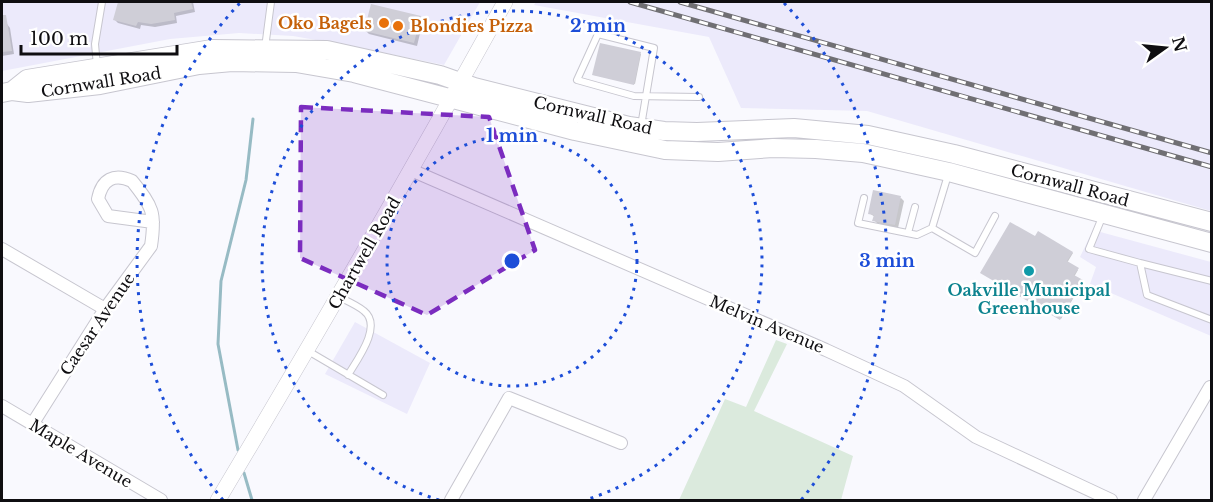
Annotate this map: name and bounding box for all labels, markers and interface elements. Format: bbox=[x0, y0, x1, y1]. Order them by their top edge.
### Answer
place label: Oko Bagels bbox=[278, 13, 372, 33]
text: 2 min bbox=[570, 15, 626, 37]
marker: Oko Bagels bbox=[377, 16, 391, 30]
place label: Blondies Pizza bbox=[410, 16, 533, 36]
scale bar bbox=[21, 18, 177, 56]
north arrow bbox=[1135, 18, 1195, 78]
marker: Blondies Pizza bbox=[391, 19, 405, 33]
text: 100 m bbox=[30, 28, 88, 50]
text: N bbox=[1168, 34, 1191, 54]
street label: Cornwall Road bbox=[39, 63, 163, 101]
street label: Cornwall Road bbox=[532, 92, 655, 138]
text: 1 min bbox=[486, 125, 538, 147]
street label: Cornwall Road bbox=[1009, 160, 1131, 210]
street label: Chartwell Road bbox=[324, 193, 404, 313]
text: 3 min bbox=[859, 250, 915, 272]
centre of rings bbox=[502, 251, 522, 271]
marker: Oakville Municipal Greenhouse bbox=[1022, 264, 1036, 278]
street label: Caesar Avenue bbox=[55, 269, 139, 379]
place label: Oakville Municipal Greenhouse bbox=[947, 280, 1111, 318]
street label: Melvin Avenue bbox=[707, 291, 827, 357]
street label: Maple Avenue bbox=[26, 414, 136, 492]

